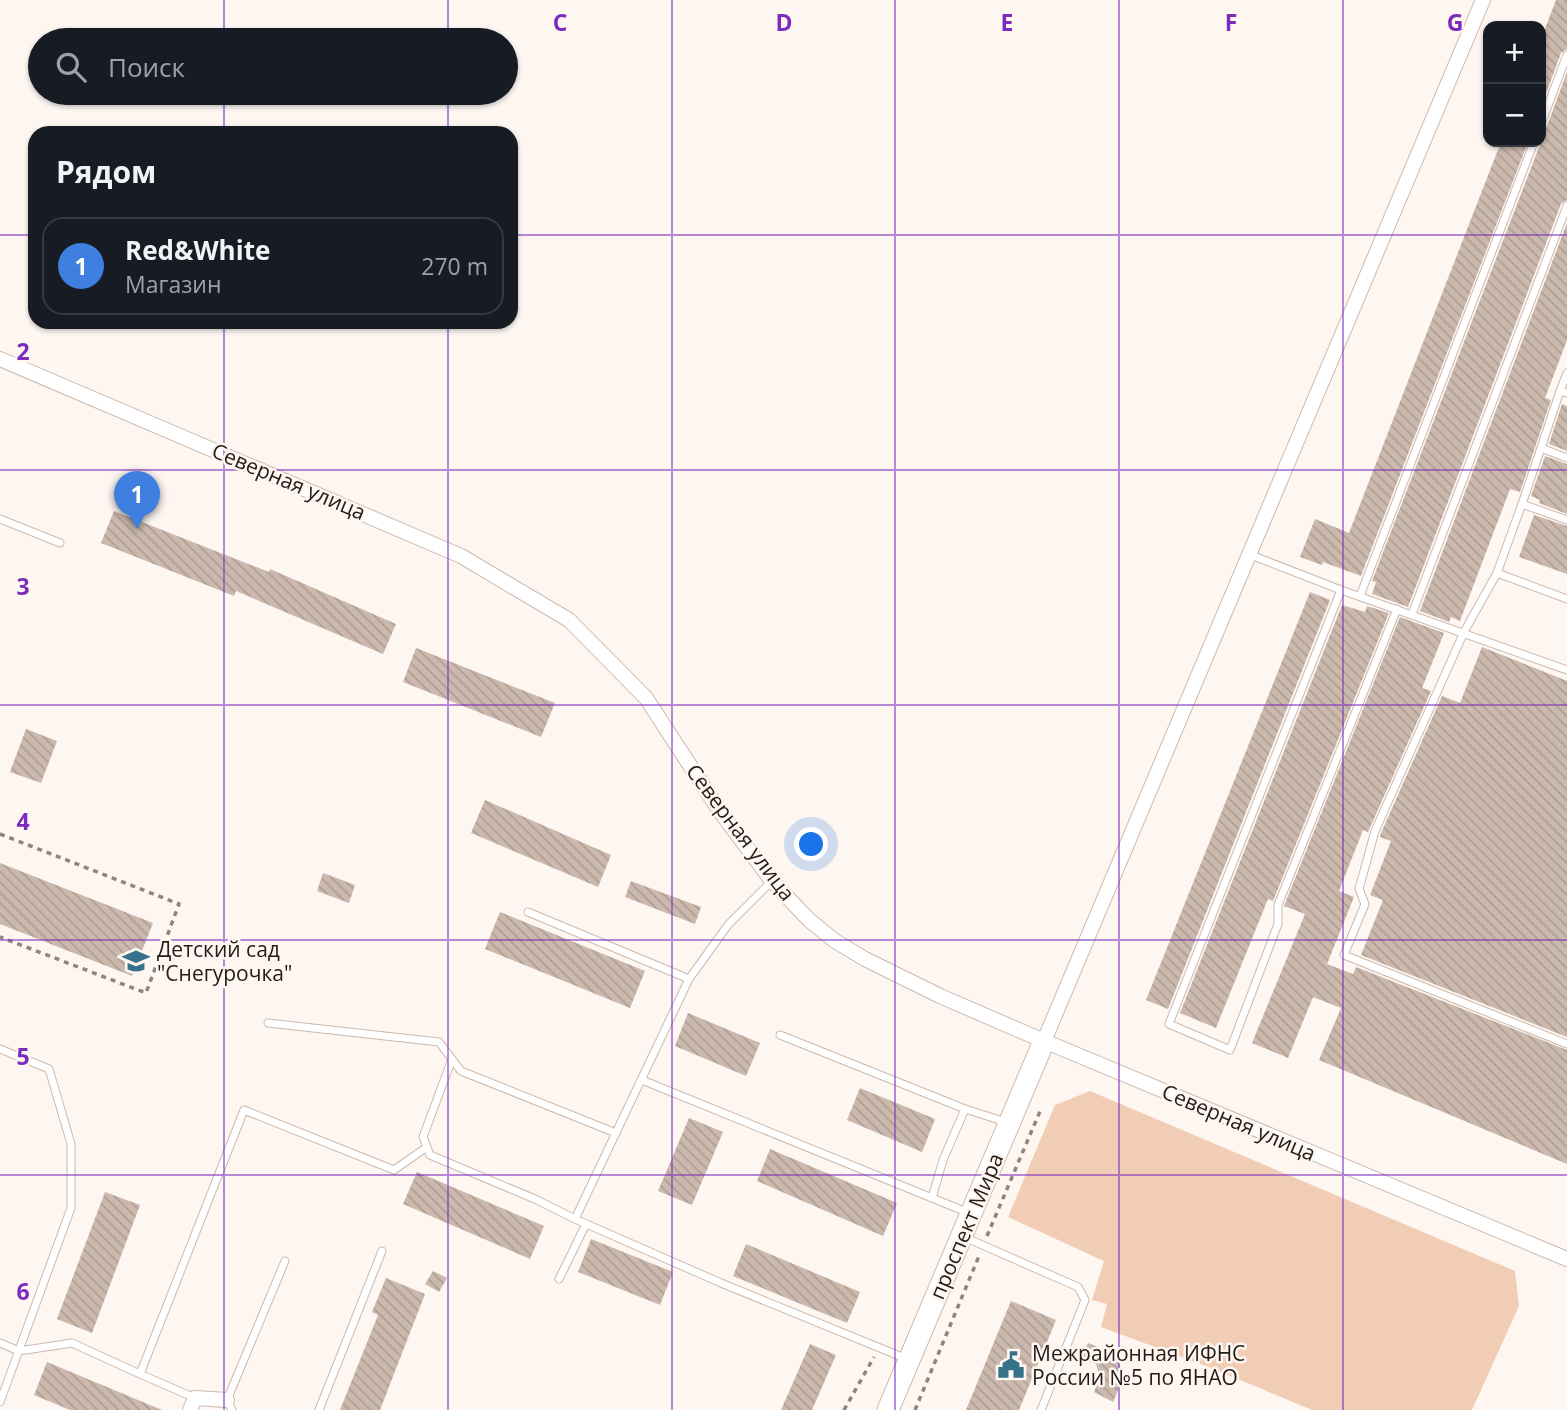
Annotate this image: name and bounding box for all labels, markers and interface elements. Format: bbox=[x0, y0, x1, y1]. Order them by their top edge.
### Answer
text: C bbox=[553, 6, 567, 38]
text: D bbox=[775, 6, 793, 38]
text: E bbox=[1001, 6, 1013, 38]
text: F bbox=[1225, 6, 1237, 38]
text: G bbox=[1447, 6, 1463, 38]
map controls bbox=[1483, 21, 1546, 147]
button: + bbox=[1483, 21, 1546, 84]
search box bbox=[28, 28, 518, 105]
icon: search bbox=[52, 48, 90, 86]
text: Поиск bbox=[108, 49, 185, 85]
button: − bbox=[1483, 84, 1546, 147]
text: Рядом bbox=[56, 151, 156, 192]
text: Red&White bbox=[125, 232, 270, 268]
text: 1 bbox=[74, 250, 88, 282]
text: 270 m bbox=[421, 250, 488, 282]
text: Магазин bbox=[125, 268, 221, 300]
text: 2 bbox=[16, 335, 30, 367]
street label: Северная улица bbox=[208, 436, 370, 526]
pin: 1 bbox=[114, 471, 160, 529]
text: 3 bbox=[16, 570, 30, 602]
street label: Северная улица bbox=[680, 758, 802, 906]
text: 4 bbox=[16, 805, 30, 837]
your location bbox=[794, 827, 828, 861]
place label: Детский сад "Снегурочка" bbox=[157, 935, 292, 987]
school or university icon: Детский сад "Снегурочка" bbox=[121, 946, 151, 976]
text: 5 bbox=[16, 1040, 30, 1072]
street label: Северная улица bbox=[1158, 1077, 1320, 1167]
street label: проспект Мира bbox=[923, 1149, 1009, 1303]
text: 6 bbox=[16, 1275, 30, 1307]
place label: Межрайонная ИФНС России №5 по ЯНАО bbox=[1032, 1339, 1245, 1391]
public building icon: Межрайонная ИФНС России №5 по ЯНАО bbox=[996, 1350, 1026, 1380]

